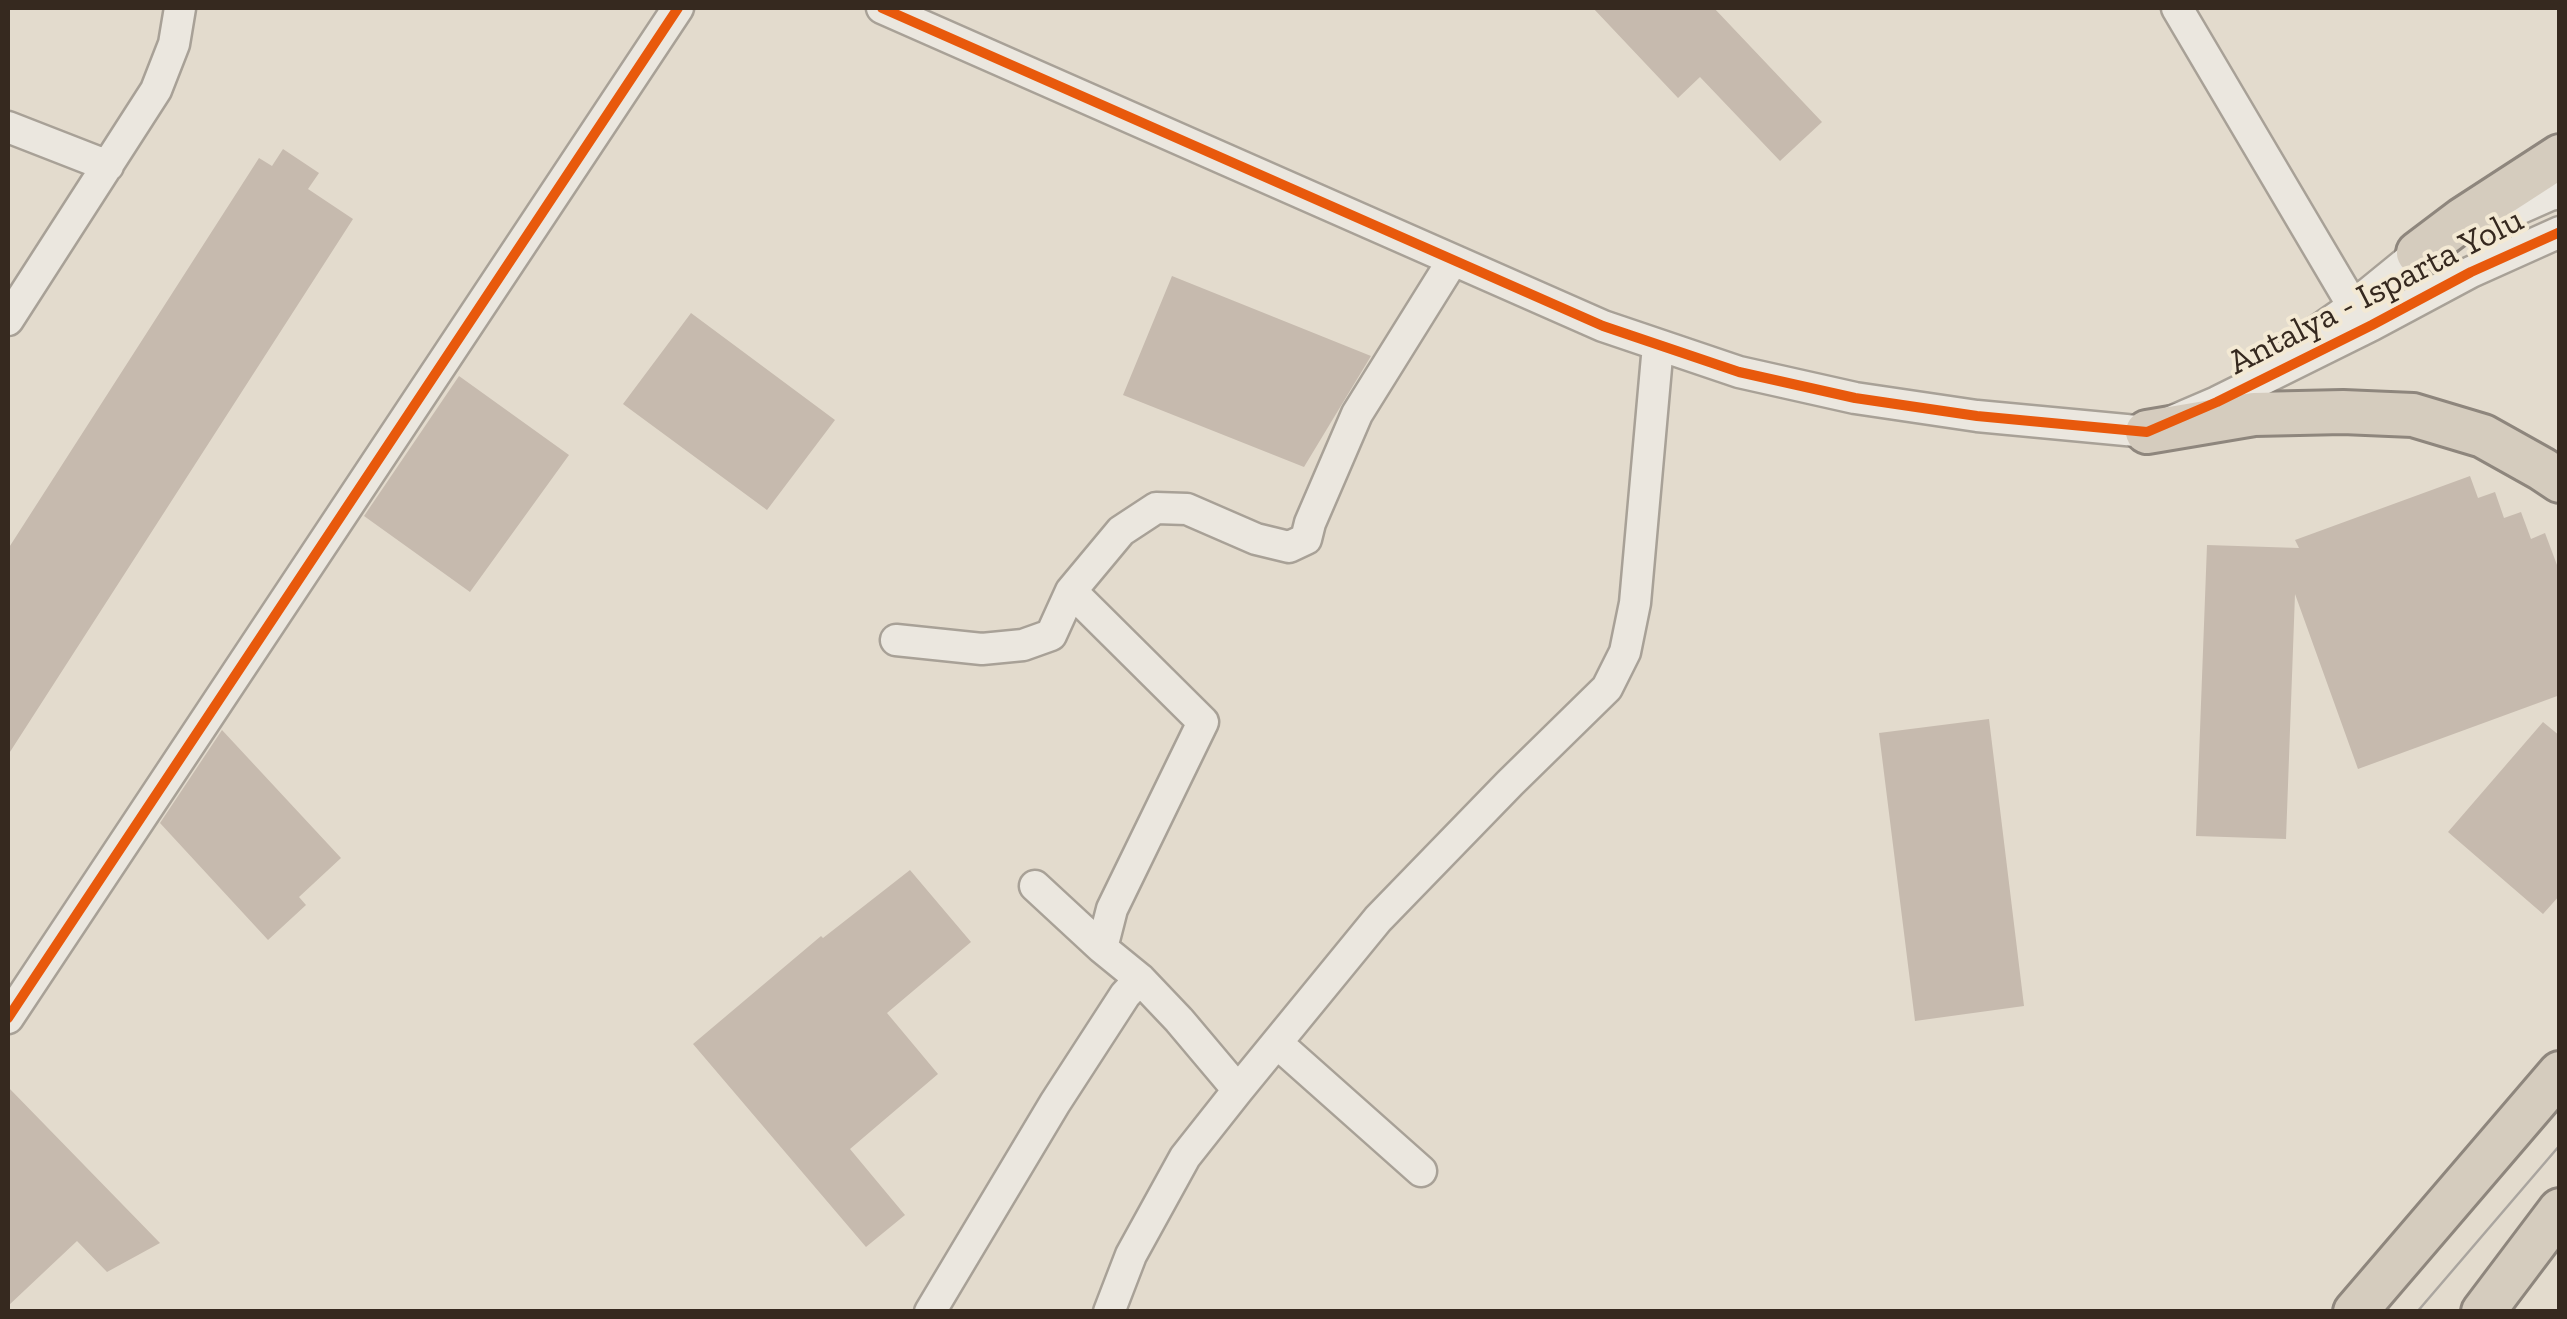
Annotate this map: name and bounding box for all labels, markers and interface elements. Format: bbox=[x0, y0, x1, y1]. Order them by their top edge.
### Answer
street label: Antalya - Isparta Yolu bbox=[2222, 200, 2530, 384]

